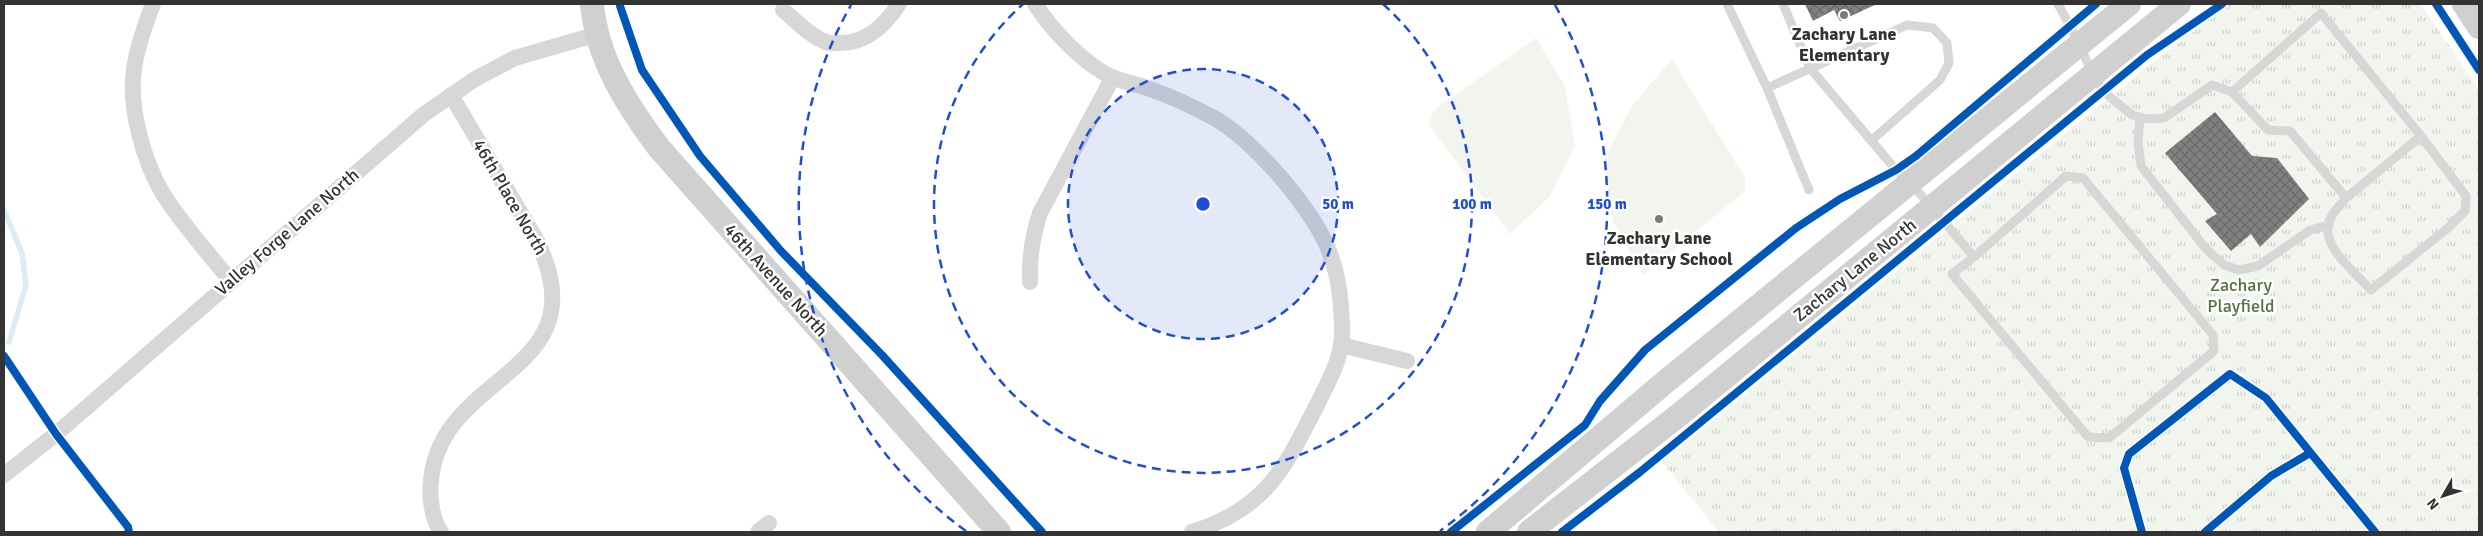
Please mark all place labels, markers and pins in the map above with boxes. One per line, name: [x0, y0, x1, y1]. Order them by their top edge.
marker: Zachary Lane Elementary: [1838, 9, 1850, 21]
place label: Zachary Lane Elementary: [1791, 23, 1897, 66]
centre of rings: [1194, 195, 1212, 213]
marker: Zachary Lane Elementary School: [1653, 213, 1665, 225]
place label: Zachary Lane Elementary School: [1585, 227, 1733, 270]

